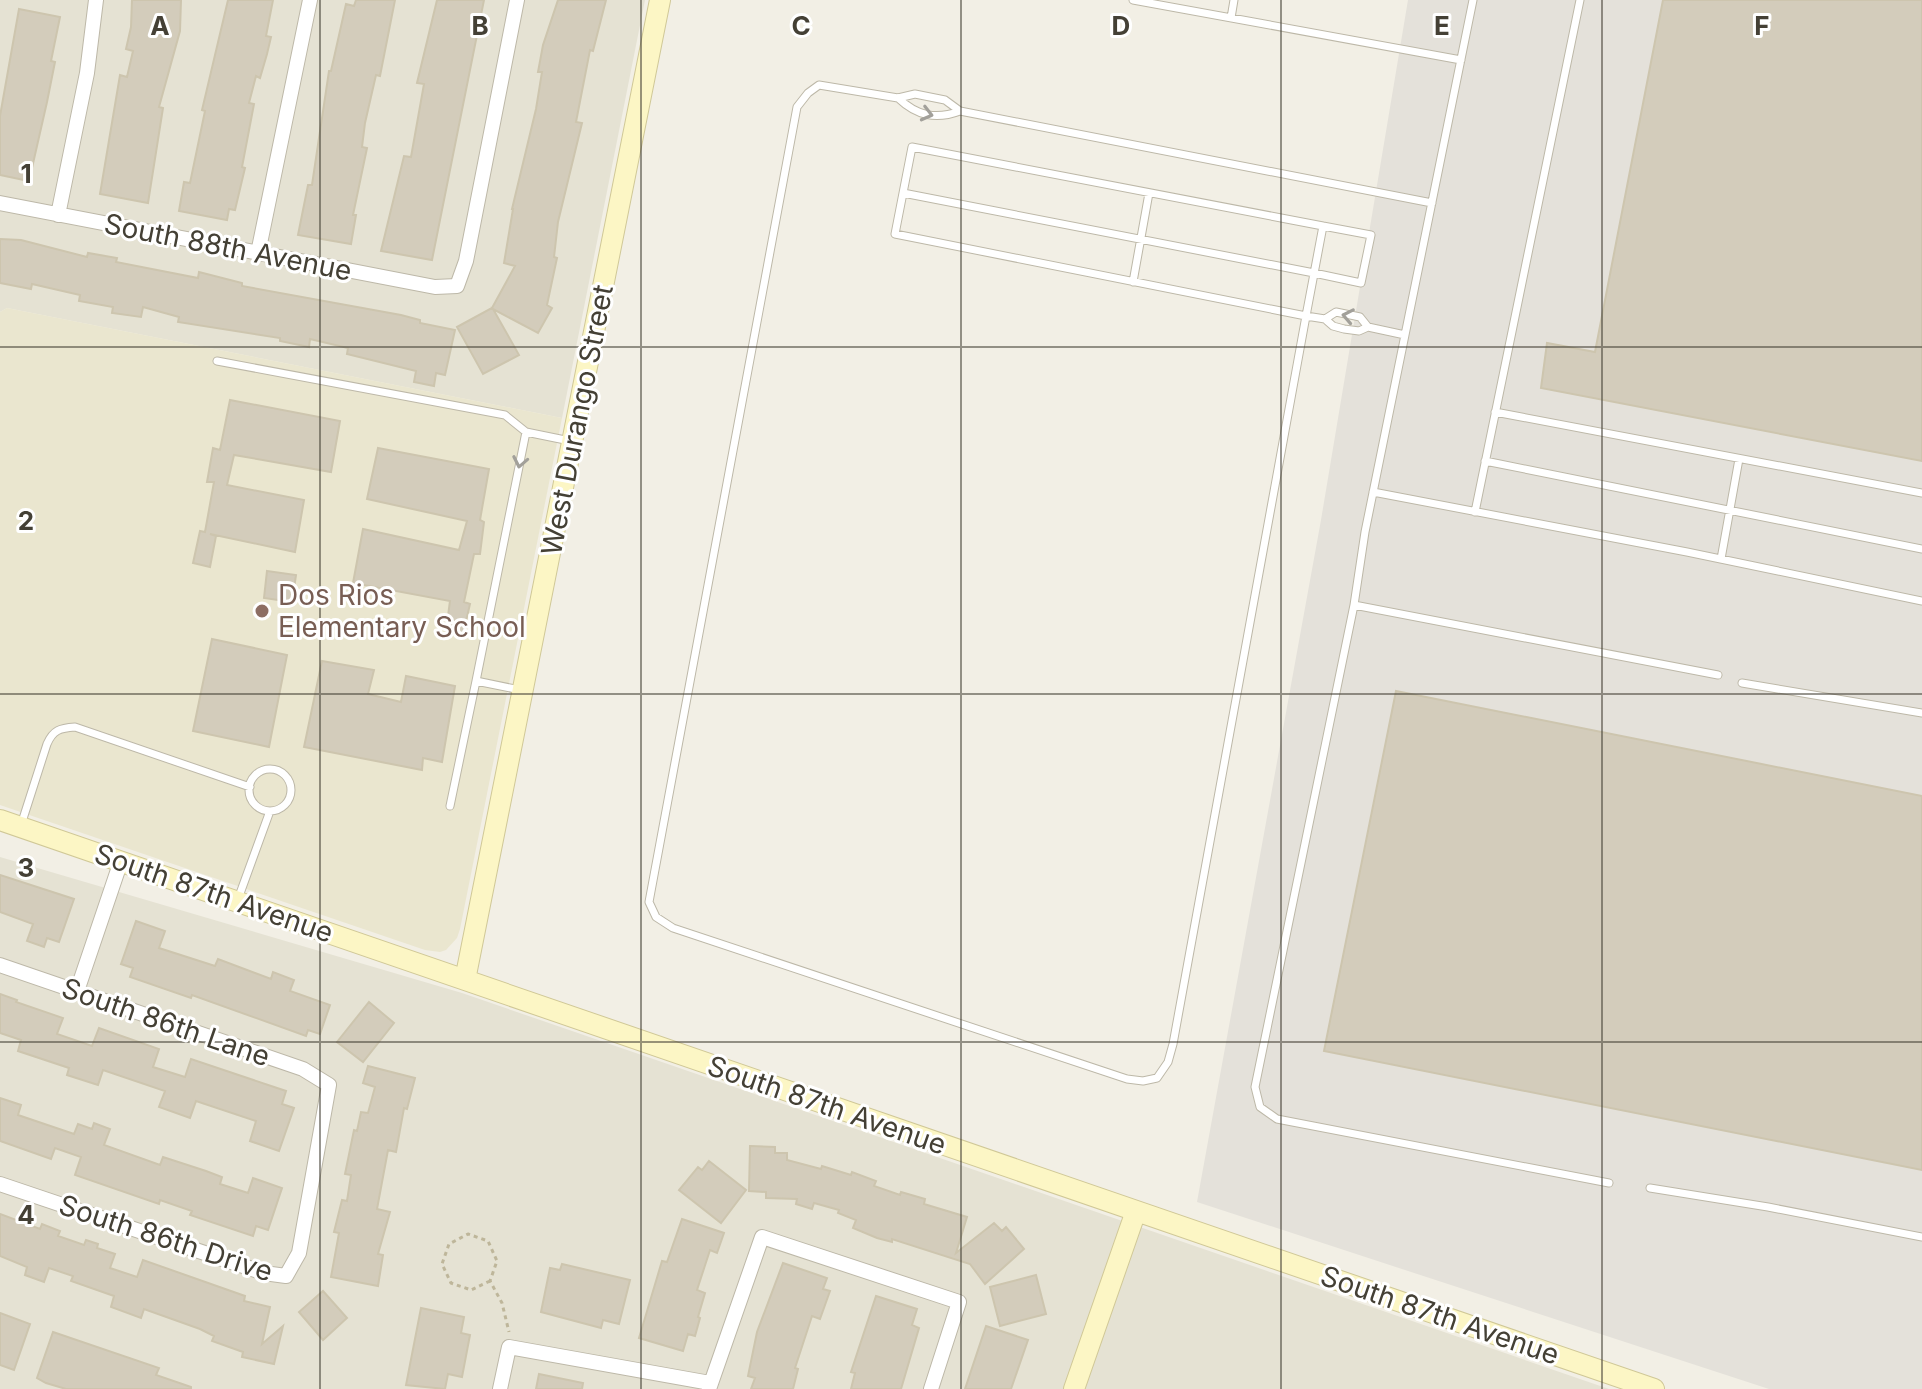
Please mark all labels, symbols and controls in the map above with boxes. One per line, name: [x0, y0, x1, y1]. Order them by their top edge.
text: A: [150, 10, 170, 41]
text: B: [471, 10, 489, 41]
text: C: [791, 10, 811, 41]
text: D: [1112, 10, 1130, 41]
text: E: [1434, 10, 1450, 41]
text: F: [1754, 10, 1770, 41]
one-way arrow: [920, 104, 934, 121]
text: 1: [20, 158, 32, 189]
street label: South 88th Avenue: [101, 206, 355, 288]
street label: West Durango Street: [534, 282, 620, 558]
one-way arrow: [1342, 308, 1355, 325]
one-way arrow: [512, 454, 529, 468]
text: 2: [18, 505, 34, 536]
place label: Dos Rios Elementary School: [278, 578, 526, 644]
marker: Dos Rios Elementary School: [253, 602, 271, 620]
street label: South 87th Avenue: [90, 836, 338, 950]
text: 3: [18, 852, 34, 883]
street label: South 86th Lane: [58, 971, 274, 1073]
street label: South 87th Avenue: [703, 1048, 951, 1162]
street label: South 86th Drive: [55, 1187, 277, 1289]
text: 4: [17, 1199, 35, 1230]
street label: South 87th Avenue: [1316, 1258, 1564, 1372]

